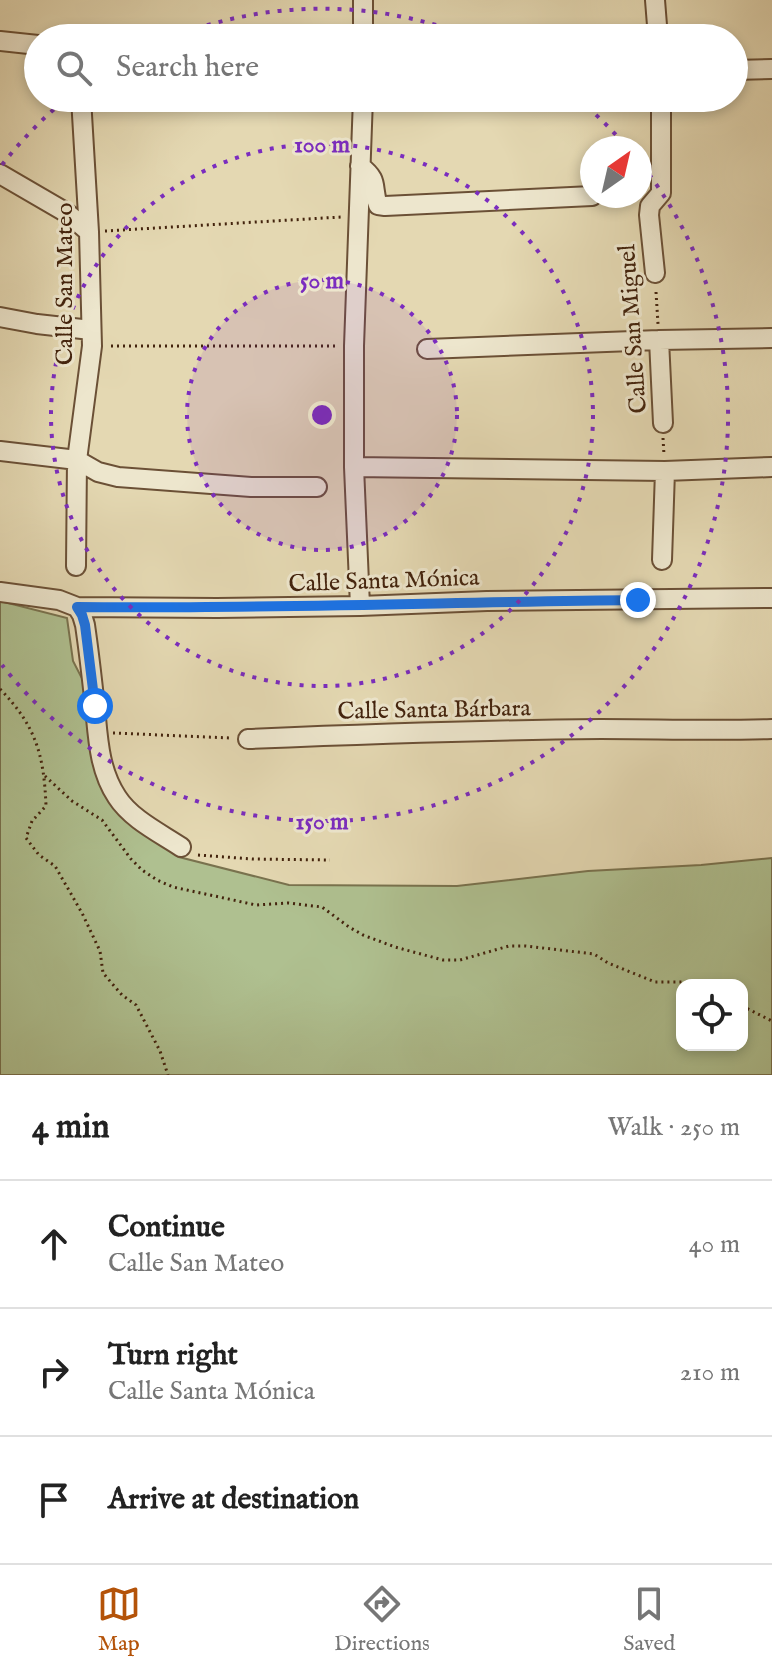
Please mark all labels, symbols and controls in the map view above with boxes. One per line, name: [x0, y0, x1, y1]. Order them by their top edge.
search box: [24, 24, 748, 112]
icon: search: [52, 46, 96, 90]
text: Search here: [116, 49, 259, 87]
text: 100 m: [294, 130, 351, 161]
north arrow: [580, 136, 652, 208]
street label: Calle San Mateo: [50, 203, 81, 365]
street label: Calle San Miguel: [612, 243, 655, 415]
text: 50 m: [300, 266, 345, 297]
centre of rings: [308, 401, 336, 429]
street label: Calle Santa Mónica: [288, 563, 481, 600]
route end: [620, 582, 656, 618]
route start: [77, 688, 113, 724]
street label: Calle Santa Bárbara: [337, 693, 532, 728]
text: 150 m: [295, 807, 349, 838]
map controls: [676, 979, 748, 1051]
button: locate: [676, 979, 748, 1051]
text: 4 min: [32, 1106, 110, 1149]
text: Walk · 250 m: [607, 1111, 740, 1144]
text: Continue: [108, 1209, 225, 1247]
icon: ahead: [32, 1222, 76, 1266]
text: 40 m: [689, 1228, 740, 1261]
text: Calle San Mateo: [108, 1247, 284, 1280]
text: Turn right: [108, 1337, 238, 1375]
icon: right: [32, 1350, 76, 1394]
text: 210 m: [680, 1356, 740, 1389]
text: Calle Santa Mónica: [108, 1375, 315, 1408]
icon: arrive: [32, 1478, 76, 1522]
text: Arrive at destination: [108, 1481, 359, 1519]
tab: Map: [97, 1582, 141, 1658]
tab: Directions: [334, 1582, 430, 1658]
tab: Saved: [623, 1582, 675, 1658]

